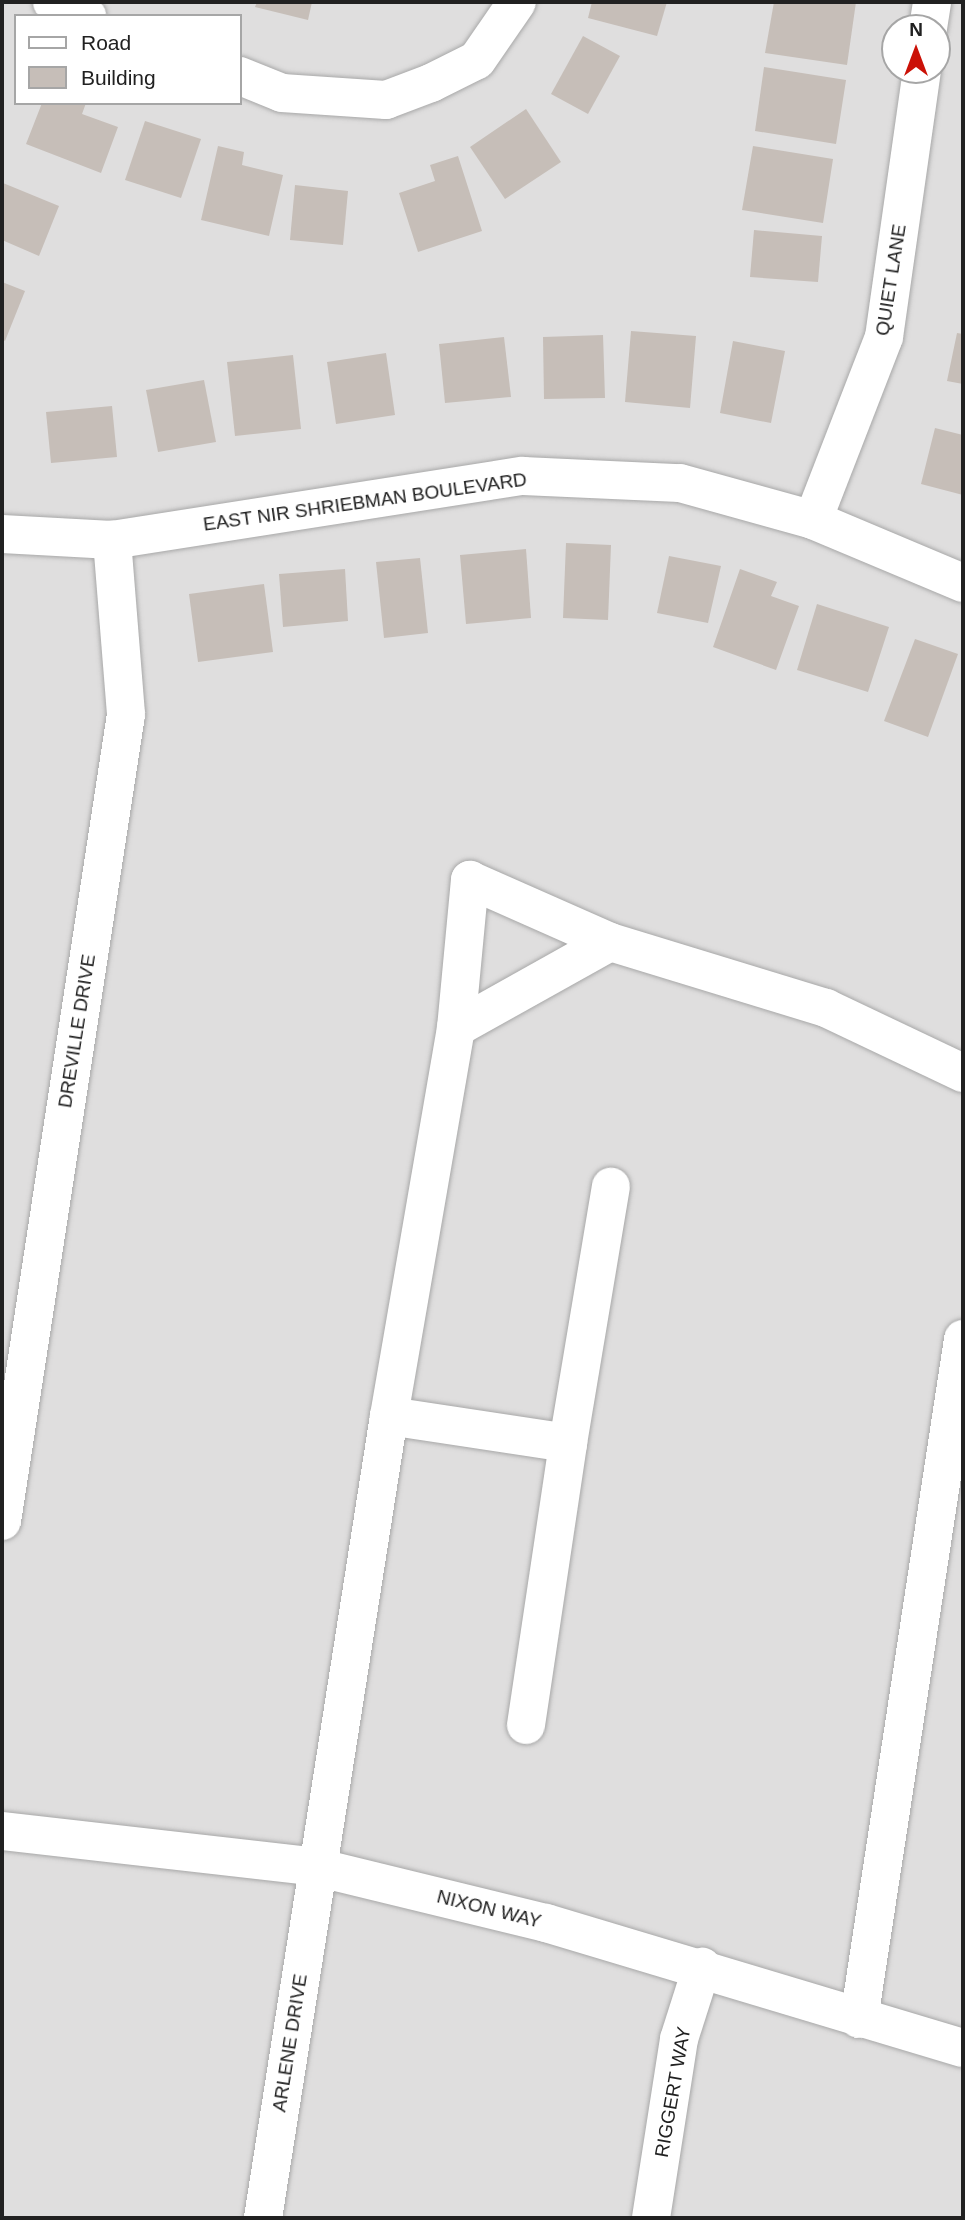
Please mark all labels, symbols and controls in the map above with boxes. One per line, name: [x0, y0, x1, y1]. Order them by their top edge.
legend: [14, 14, 242, 105]
north arrow: [881, 14, 951, 84]
text: N: [909, 19, 923, 40]
text: Road: [81, 31, 131, 54]
text: Building: [81, 66, 156, 89]
street label: QUIET LANE: [871, 222, 911, 338]
street label: EAST NIR SHRIEBMAN BOULEVARD: [202, 468, 528, 536]
street label: DREVILLE DRIVE: [54, 953, 100, 1109]
street label: NIXON WAY: [435, 1885, 543, 1933]
street label: ARLENE DRIVE: [268, 1972, 312, 2114]
street label: RIGGERT WAY: [650, 2025, 696, 2159]

